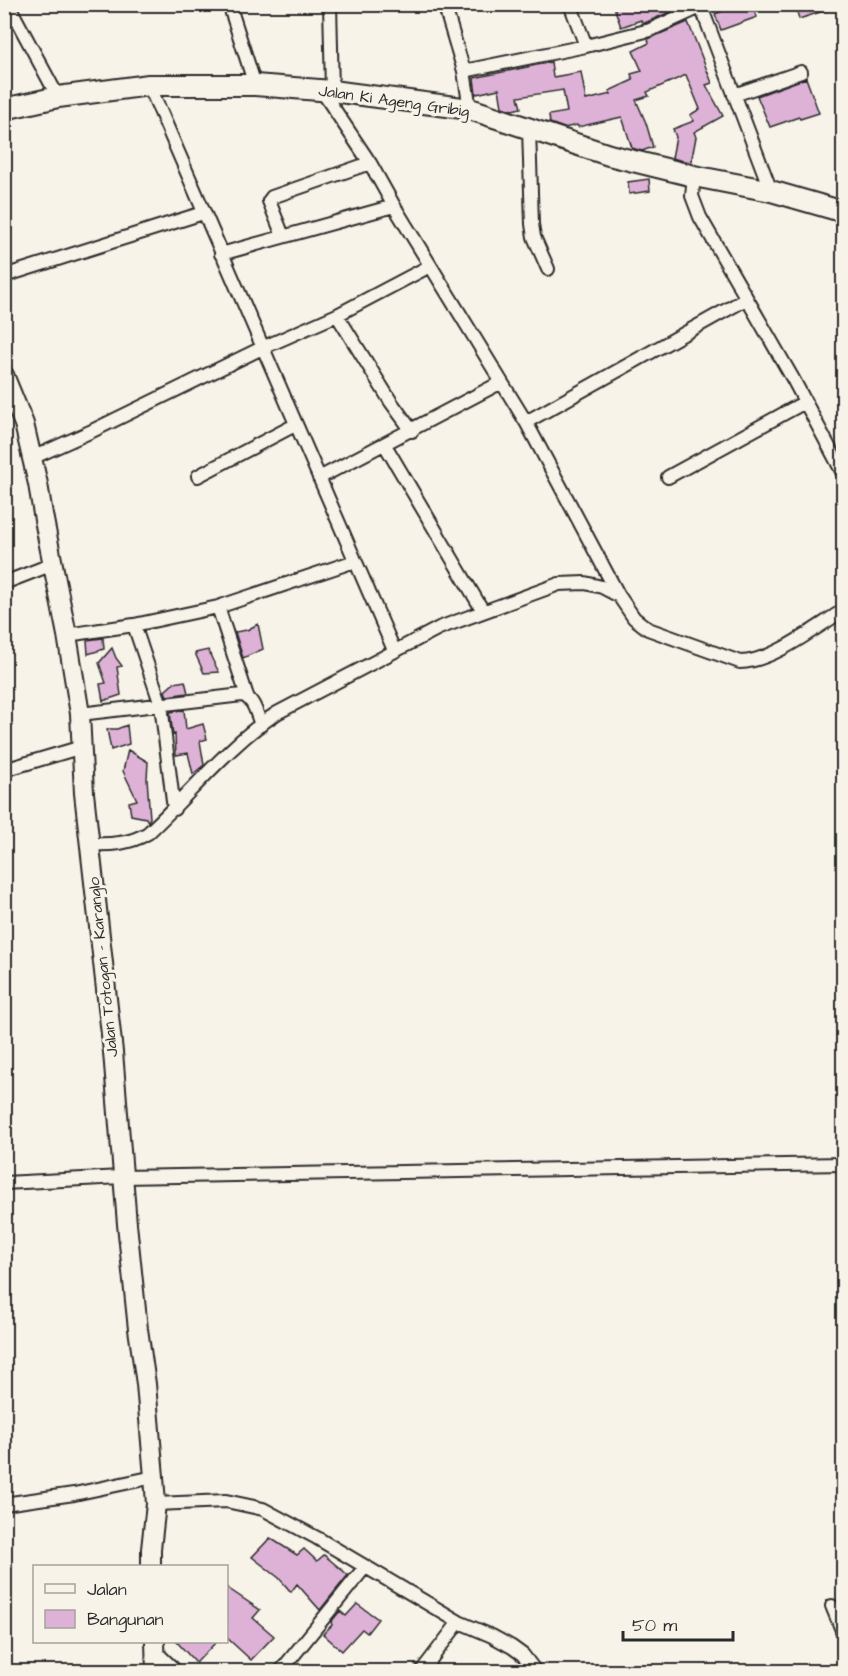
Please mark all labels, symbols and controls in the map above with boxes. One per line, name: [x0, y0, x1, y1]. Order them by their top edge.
street label: Jalan Ki Ageng Gribig: [317, 80, 471, 123]
street label: Jalan Totogan - Karanglo: [83, 876, 124, 1058]
legend: [33, 1565, 228, 1643]
text: Jalan: [87, 1577, 127, 1602]
scale bar: [623, 1604, 732, 1642]
text: Bangunan: [87, 1607, 164, 1633]
text: 50 m: [632, 1613, 677, 1638]

